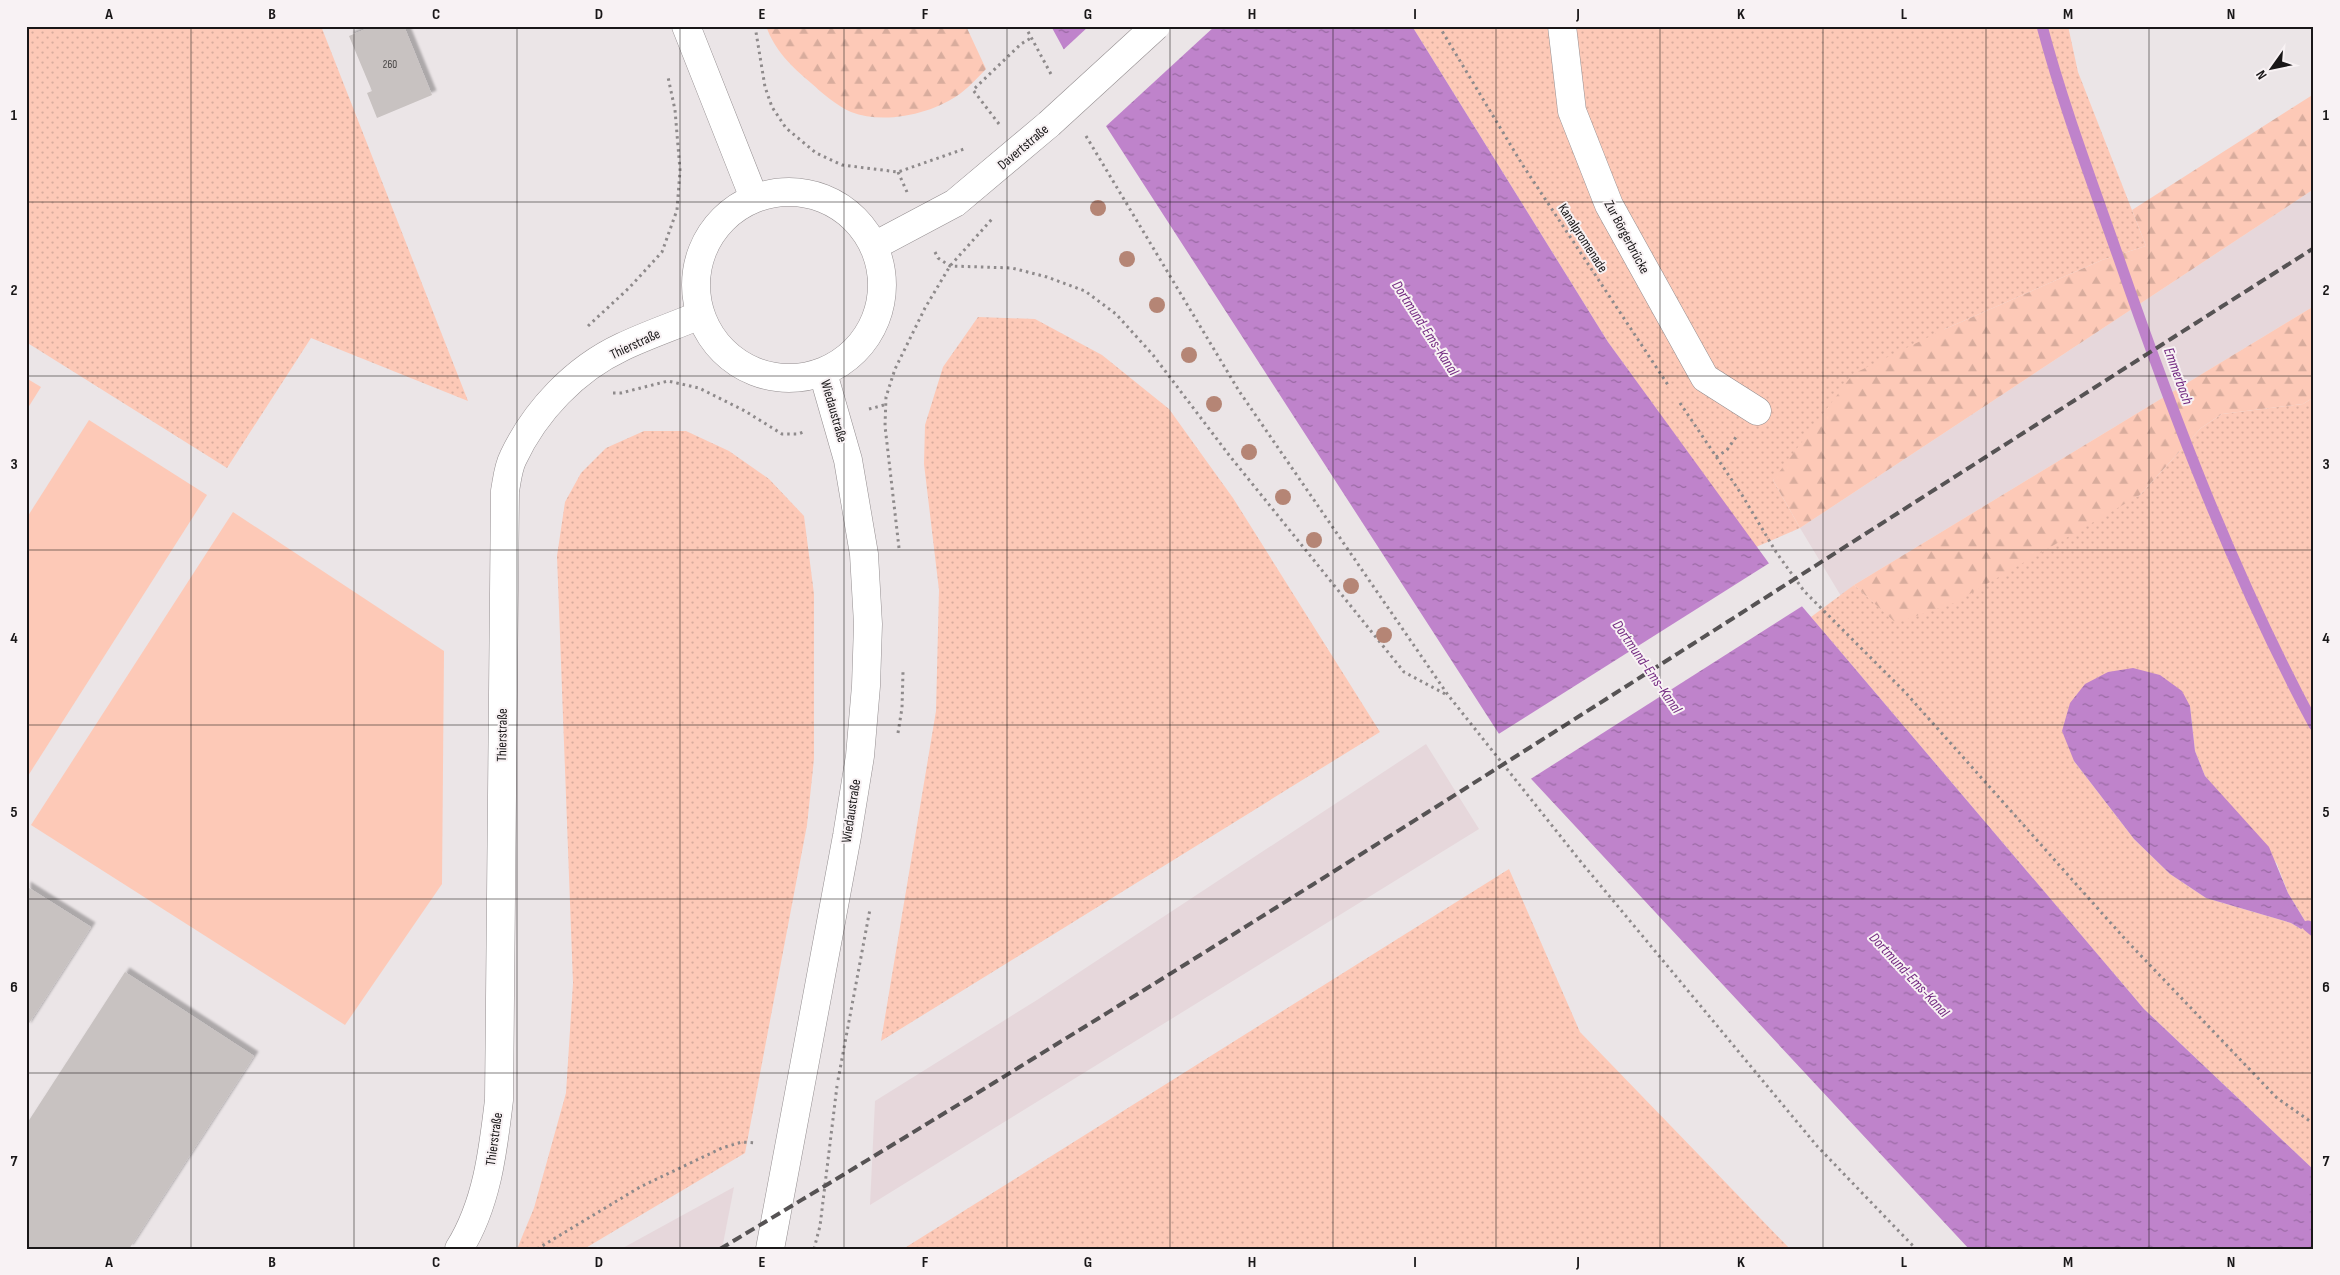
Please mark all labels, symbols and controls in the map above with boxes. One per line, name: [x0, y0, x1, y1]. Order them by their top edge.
text: A: [104, 5, 113, 24]
text: B: [268, 5, 276, 24]
text: C: [432, 5, 440, 24]
text: D: [595, 5, 603, 24]
text: E: [759, 5, 766, 24]
text: F: [922, 5, 929, 24]
text: G: [1084, 5, 1092, 24]
text: H: [1248, 5, 1256, 24]
text: I: [1413, 5, 1417, 24]
text: J: [1575, 5, 1580, 24]
text: K: [1737, 5, 1745, 24]
text: L: [1901, 5, 1908, 24]
text: M: [2063, 5, 2073, 24]
text: N: [2227, 5, 2235, 24]
north arrow: [2248, 42, 2298, 92]
house number: 260: [383, 58, 397, 71]
text: N: [2252, 67, 2271, 83]
text: 1: [11, 106, 18, 125]
text: 1: [2323, 106, 2330, 125]
street label: Davertstraße: [994, 121, 1052, 173]
street label: Zur Börgerbrücke: [1601, 197, 1653, 277]
street label: Kanalpromenade: [1554, 200, 1612, 276]
water label: Dortmund-Ems-Kanal: [1387, 277, 1463, 380]
text: 2: [10, 281, 18, 300]
text: 2: [2322, 281, 2330, 300]
street label: Thierstraße: [607, 325, 663, 363]
water label: Emmerbach: [2159, 345, 2197, 407]
street label: Wiedaustraße: [817, 378, 851, 444]
text: 3: [10, 455, 18, 474]
text: 3: [2322, 455, 2330, 474]
water label: Dortmund-Ems-Kanal: [1608, 617, 1687, 718]
text: 4: [10, 629, 18, 648]
text: 4: [2322, 629, 2330, 648]
street label: Thierstraße: [493, 708, 511, 762]
street label: Wiedaustraße: [838, 778, 864, 844]
text: 5: [10, 803, 18, 822]
text: 5: [2322, 803, 2330, 822]
water label: Dortmund-Ems-Kanal: [1865, 929, 1954, 1022]
text: 6: [10, 978, 18, 997]
text: 6: [2322, 978, 2330, 997]
street label: Thierstraße: [482, 1111, 506, 1167]
text: 7: [11, 1152, 18, 1171]
text: 7: [2323, 1152, 2330, 1171]
text: A: [104, 1253, 113, 1272]
text: B: [268, 1253, 276, 1272]
text: C: [432, 1253, 440, 1272]
text: D: [595, 1253, 603, 1272]
text: E: [759, 1253, 766, 1272]
text: F: [922, 1253, 929, 1272]
text: G: [1084, 1253, 1092, 1272]
text: H: [1248, 1253, 1256, 1272]
text: I: [1413, 1253, 1417, 1272]
text: J: [1575, 1253, 1580, 1272]
text: K: [1737, 1253, 1745, 1272]
text: L: [1901, 1253, 1908, 1272]
text: M: [2063, 1253, 2073, 1272]
text: N: [2227, 1253, 2235, 1272]

